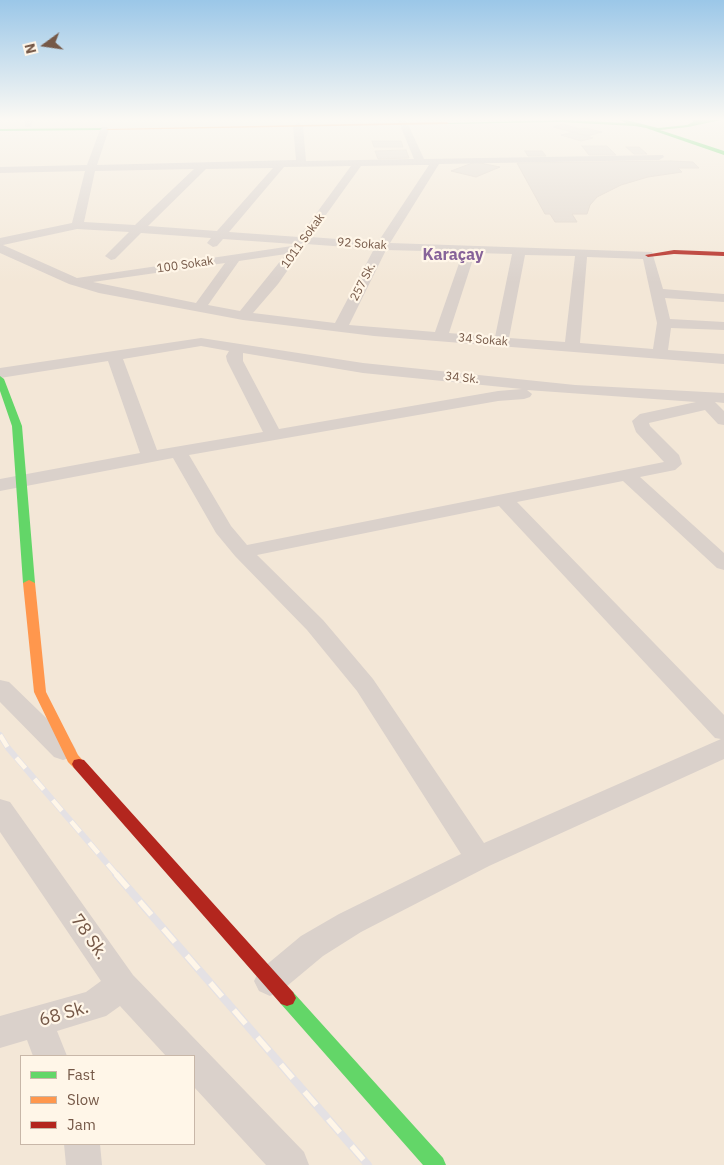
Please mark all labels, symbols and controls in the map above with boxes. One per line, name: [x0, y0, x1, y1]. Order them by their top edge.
north arrow: [20, 20, 70, 70]
text: N: [20, 42, 40, 56]
street label: 1011 Sokak: [278, 211, 328, 271]
street label: 92 Sokak: [337, 235, 387, 253]
district label: Karaçay: [422, 245, 484, 265]
street label: 100 Sokak: [156, 254, 214, 276]
street label: 257 Sk.: [347, 260, 379, 304]
street label: 34 Sokak: [458, 331, 508, 349]
street label: 34 Sk.: [444, 369, 480, 387]
street label: 78 Sk.: [66, 910, 112, 964]
street label: 68 Sk.: [37, 997, 91, 1031]
legend: [20, 1055, 195, 1145]
text: Fast: [67, 1065, 95, 1084]
text: Slow: [67, 1090, 100, 1109]
text: Jam: [67, 1115, 96, 1134]

